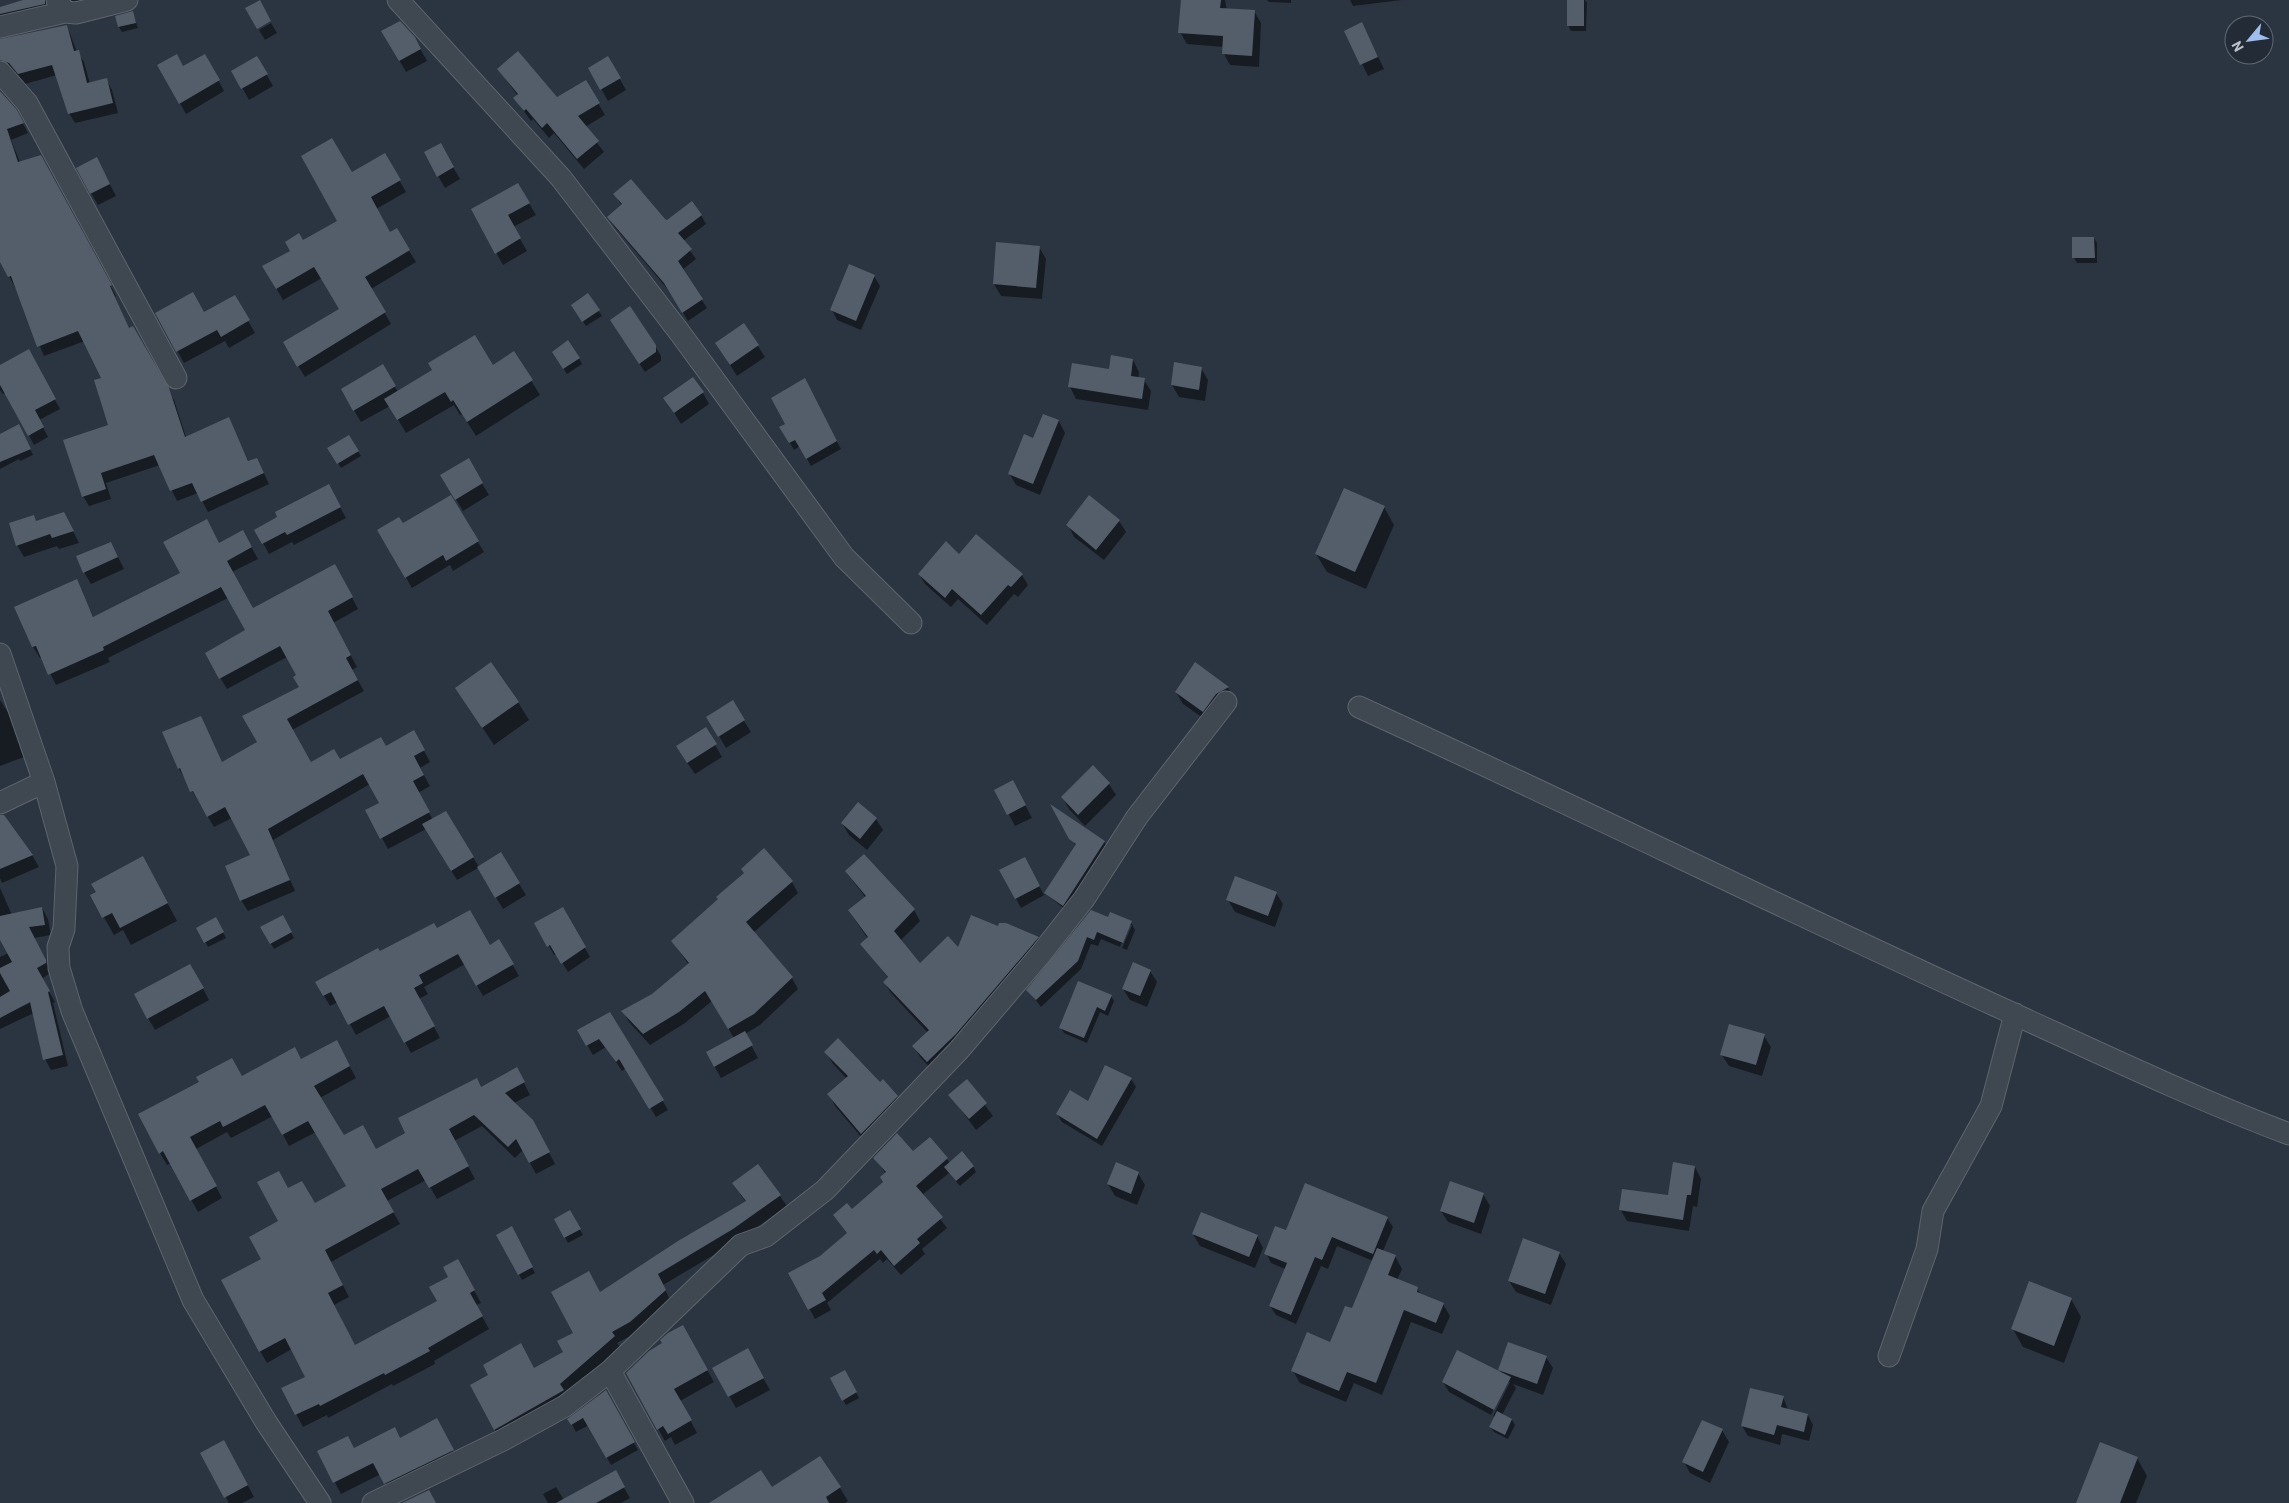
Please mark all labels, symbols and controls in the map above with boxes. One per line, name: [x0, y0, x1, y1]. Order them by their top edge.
north arrow: [2224, 15, 2274, 65]
text: N: [2228, 38, 2247, 55]

